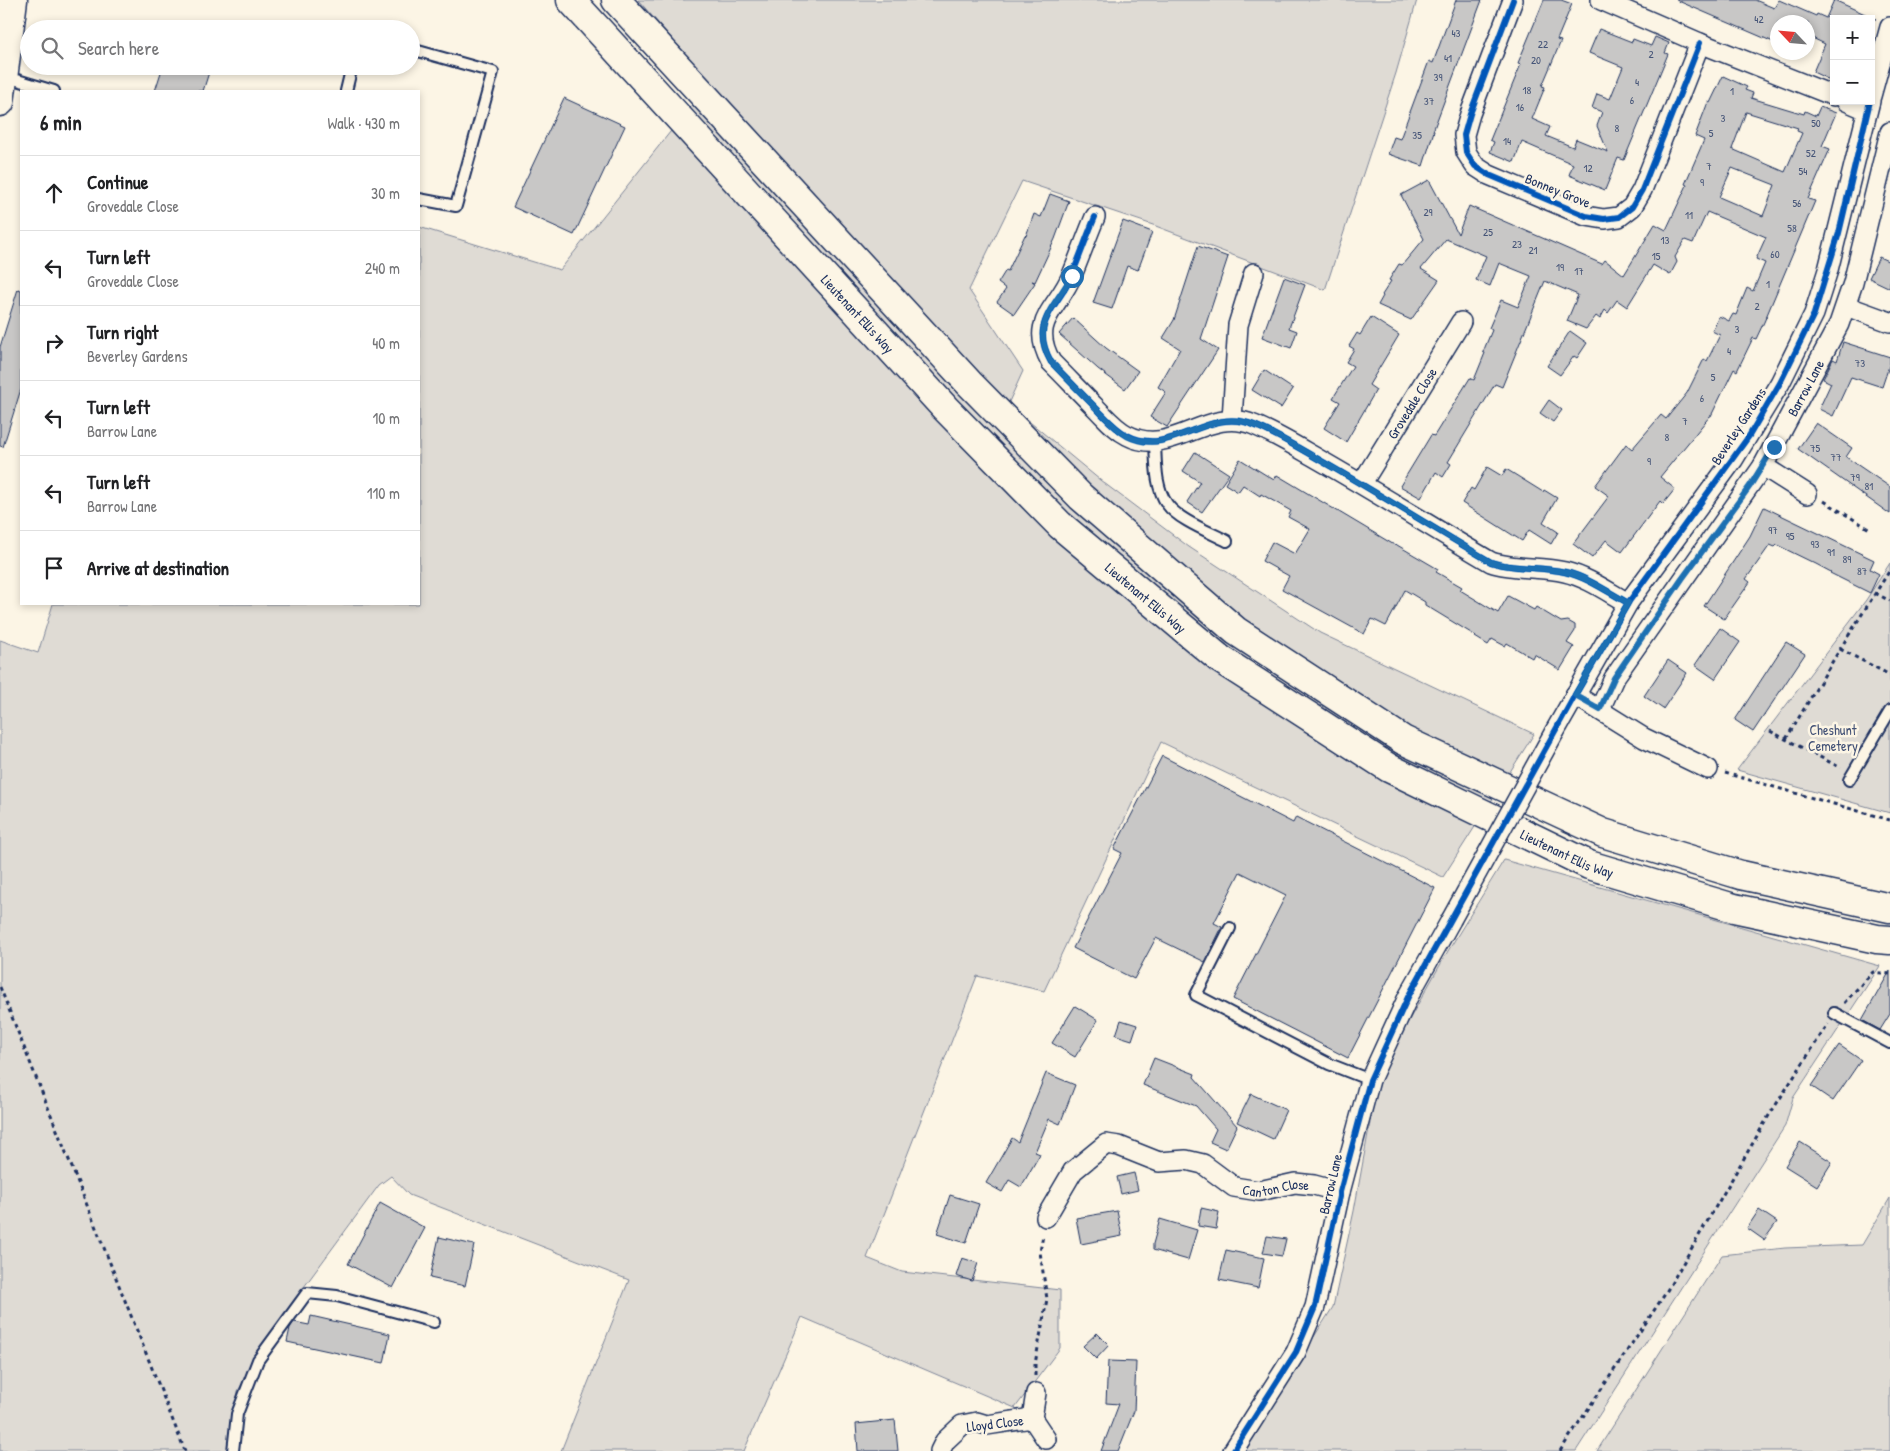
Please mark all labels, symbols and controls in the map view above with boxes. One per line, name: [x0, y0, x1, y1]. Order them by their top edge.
house number: 42: [1754, 12, 1764, 26]
north arrow: [1770, 15, 1815, 60]
map controls: [1830, 15, 1875, 105]
button: +: [1830, 15, 1875, 60]
search box: [20, 20, 420, 75]
house number: 43: [1451, 26, 1461, 40]
icon: search: [38, 34, 66, 62]
text: Search here: [78, 35, 159, 61]
house number: 22: [1538, 37, 1548, 51]
house number: 2: [1648, 47, 1654, 61]
house number: 41: [1444, 51, 1452, 65]
house number: 20: [1531, 53, 1541, 67]
button: −: [1830, 60, 1875, 105]
house number: 39: [1434, 70, 1442, 84]
house number: 4: [1635, 75, 1639, 89]
house number: 18: [1523, 83, 1532, 97]
house number: 1: [1730, 84, 1734, 98]
house number: 6: [1630, 93, 1635, 107]
house number: 37: [1424, 94, 1434, 108]
house number: 16: [1516, 100, 1525, 114]
text: 6 min: [40, 108, 82, 137]
house number: 3: [1721, 111, 1726, 125]
text: Walk · 430 m: [328, 112, 400, 134]
house number: 50: [1811, 116, 1821, 130]
house number: 8: [1615, 121, 1620, 135]
house number: 5: [1709, 126, 1714, 140]
house number: 35: [1412, 128, 1422, 142]
house number: 14: [1503, 134, 1511, 148]
house number: 52: [1806, 146, 1816, 160]
house number: 7: [1706, 159, 1712, 173]
house number: 12: [1583, 161, 1593, 175]
house number: 54: [1799, 164, 1807, 178]
street label: Bonney Grove: [1522, 168, 1594, 213]
text: Continue: [87, 169, 148, 195]
house number: 9: [1700, 175, 1704, 189]
icon: ahead: [40, 179, 68, 207]
text: 30 m: [371, 182, 400, 204]
text: Grovedale Close: [87, 195, 179, 217]
house number: 56: [1792, 196, 1802, 210]
house number: 29: [1423, 205, 1433, 219]
house number: 11: [1685, 208, 1693, 222]
house number: 58: [1787, 221, 1797, 235]
house number: 25: [1483, 225, 1493, 239]
house number: 13: [1661, 233, 1670, 247]
house number: 23: [1512, 237, 1522, 251]
house number: 21: [1528, 243, 1538, 257]
text: Turn left: [87, 244, 150, 270]
house number: 60: [1770, 247, 1780, 261]
house number: 15: [1652, 249, 1661, 263]
icon: left: [40, 254, 68, 282]
text: 240 m: [365, 257, 400, 279]
house number: 19: [1556, 260, 1564, 274]
house number: 17: [1574, 264, 1584, 278]
route start: [1061, 265, 1084, 288]
text: Grovedale Close: [87, 270, 179, 292]
street label: Lieutenant Ellis Way: [817, 270, 899, 357]
house number: 1: [1766, 277, 1770, 291]
house number: 2: [1754, 299, 1760, 313]
text: Turn right: [87, 319, 158, 345]
house number: 3: [1735, 322, 1740, 336]
icon: right: [40, 329, 68, 357]
text: 40 m: [372, 332, 400, 354]
house number: 4: [1727, 344, 1731, 358]
text: Beverley Gardens: [87, 345, 188, 367]
street label: Barrow Lane: [1782, 356, 1828, 419]
house number: 73: [1855, 356, 1865, 370]
street label: Grovedale Close: [1382, 363, 1441, 442]
house number: 5: [1711, 370, 1716, 384]
street label: Beverley Gardens: [1706, 384, 1771, 469]
house number: 6: [1700, 391, 1705, 405]
text: Turn left: [87, 394, 150, 420]
icon: left: [40, 404, 68, 432]
text: 10 m: [372, 407, 400, 429]
house number: 7: [1682, 414, 1688, 428]
text: Barrow Lane: [87, 420, 157, 442]
house number: 8: [1665, 430, 1670, 444]
route end: [1763, 436, 1786, 459]
house number: 75: [1810, 441, 1820, 455]
house number: 77: [1831, 450, 1841, 464]
house number: 9: [1647, 454, 1651, 468]
text: Turn left: [87, 469, 150, 495]
house number: 79: [1850, 470, 1860, 484]
icon: left: [40, 479, 68, 507]
house number: 81: [1865, 479, 1873, 493]
text: 110 m: [367, 482, 400, 504]
text: Barrow Lane: [87, 495, 157, 517]
house number: 97: [1768, 523, 1778, 537]
house number: 95: [1786, 529, 1795, 543]
house number: 93: [1811, 537, 1820, 551]
house number: 91: [1827, 545, 1835, 559]
house number: 89: [1843, 552, 1851, 566]
icon: arrive: [40, 554, 68, 582]
text: Arrive at destination: [87, 555, 229, 581]
street label: Lieutenant Ellis Way: [1102, 558, 1191, 637]
house number: 87: [1857, 564, 1867, 578]
park label: Cheshunt Cemetery: [1808, 720, 1858, 756]
street label: Lieutenant Ellis Way: [1518, 824, 1616, 882]
street label: Barrow Lane: [1314, 1152, 1346, 1216]
street label: Canton Close: [1241, 1173, 1311, 1201]
street label: Lloyd Close: [965, 1410, 1025, 1437]

